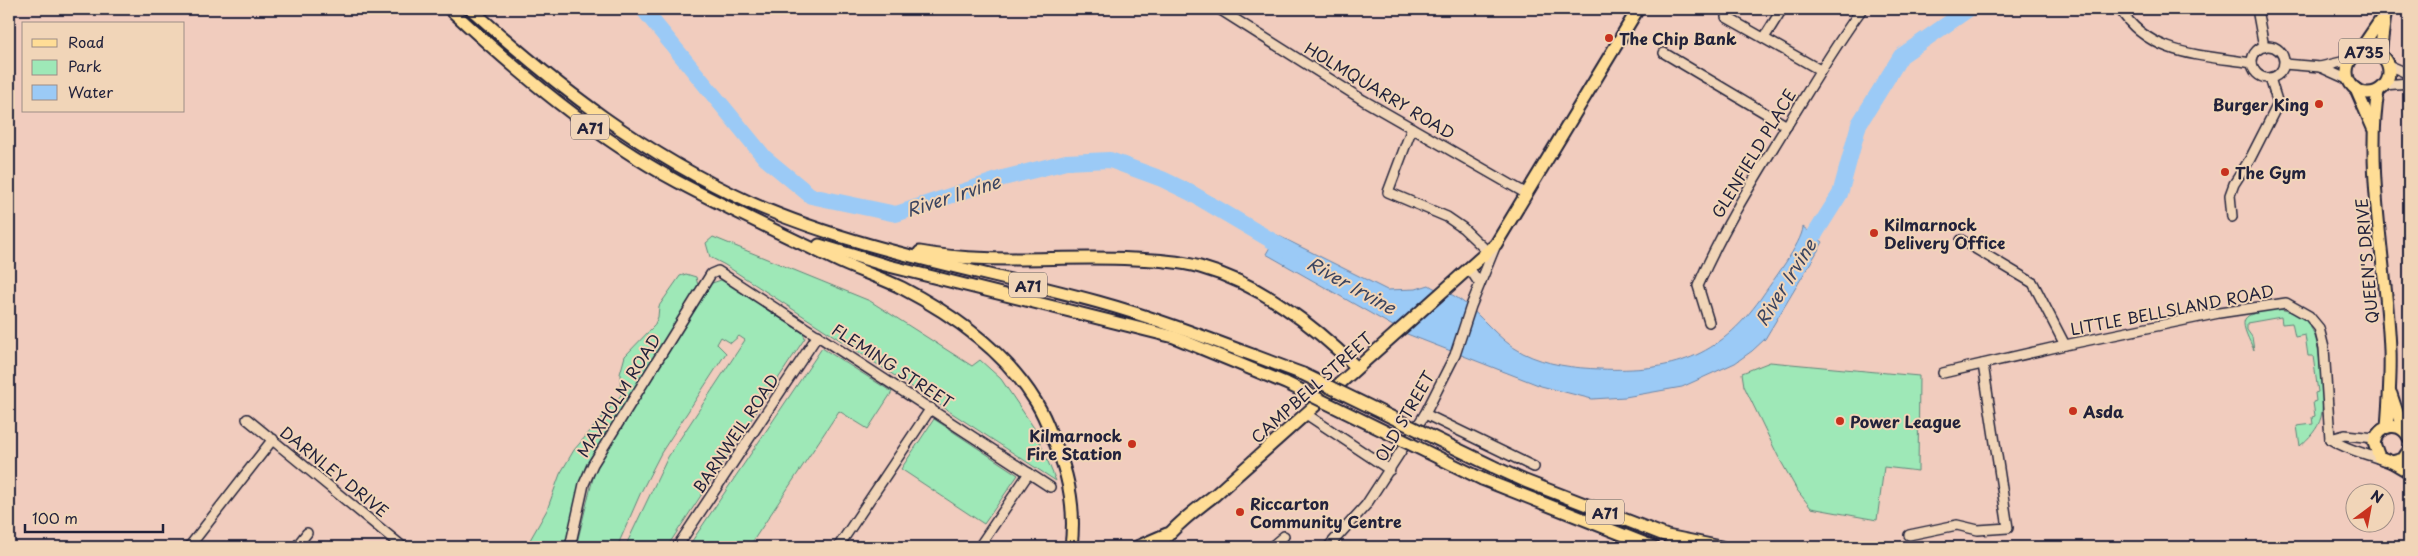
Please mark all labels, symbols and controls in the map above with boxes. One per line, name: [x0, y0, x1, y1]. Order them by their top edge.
legend: [22, 22, 185, 112]
place label: The Chip Bank: [1619, 26, 1737, 50]
text: Road: [68, 30, 104, 53]
marker: The Chip Bank: [1603, 32, 1615, 44]
street label: HOLMQUARRY ROAD: [1300, 36, 1460, 144]
road number: A735: [2339, 38, 2389, 64]
text: Park: [68, 54, 102, 77]
text: Water: [68, 80, 113, 103]
street label: GLENFIELD PLACE: [1705, 84, 1801, 222]
place label: Burger King: [2213, 92, 2309, 116]
marker: Burger King: [2313, 98, 2325, 110]
road number: A71: [571, 114, 609, 140]
place label: The Gym: [2235, 160, 2306, 184]
marker: The Gym: [2219, 166, 2231, 178]
water label: River Irvine: [902, 167, 1004, 223]
street label: QUEEN'S DRIVE: [2349, 197, 2383, 325]
place label: Kilmarnock Delivery Office: [1884, 212, 2005, 254]
marker: Kilmarnock Delivery Office: [1868, 227, 1880, 239]
water label: River Irvine: [1748, 233, 1823, 331]
water label: River Irvine: [1303, 249, 1402, 321]
road number: A71: [1009, 272, 1047, 298]
street label: LITTLE BELLSLAND ROAD: [2068, 277, 2276, 341]
street label: FLEMING STREET: [828, 317, 958, 413]
street label: CAMPBELL STREET: [1245, 326, 1377, 448]
street label: MAXHOLM ROAD: [570, 329, 666, 461]
street label: OLD STREET: [1368, 366, 1440, 466]
street label: BARNWEIL ROAD: [686, 368, 784, 498]
place label: Asda: [2082, 399, 2124, 423]
marker: Asda: [2067, 405, 2079, 417]
place label: Power League: [1850, 409, 1961, 433]
marker: Power League: [1834, 415, 1846, 427]
street label: DARNLEY DRIVE: [276, 420, 394, 522]
place label: Kilmarnock Fire Station: [1026, 423, 1122, 465]
marker: Kilmarnock Fire Station: [1126, 438, 1138, 450]
north arrow: [2346, 484, 2396, 534]
text: N: [2367, 485, 2387, 508]
place label: Riccarton Community Centre: [1250, 491, 1402, 533]
road number: A71: [1586, 500, 1624, 524]
scale bar: [25, 501, 162, 533]
text: 100 m: [32, 506, 78, 529]
marker: Riccarton Community Centre: [1234, 506, 1246, 518]

